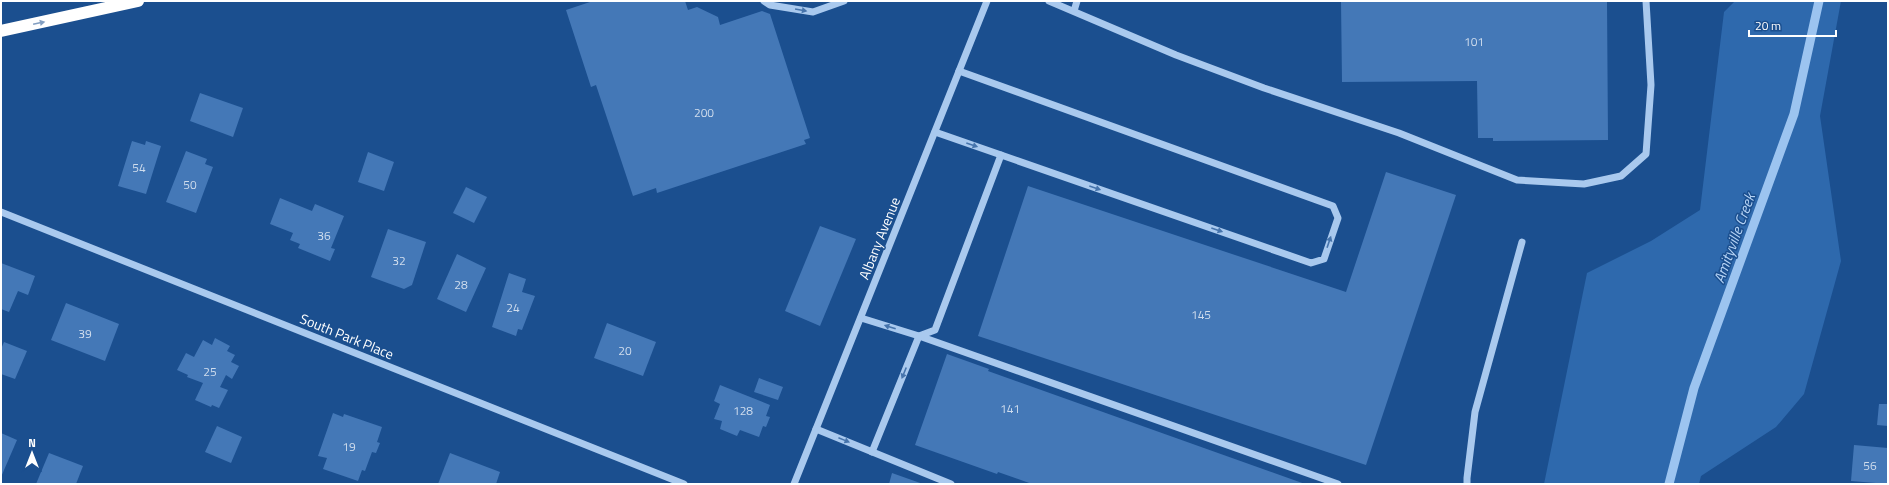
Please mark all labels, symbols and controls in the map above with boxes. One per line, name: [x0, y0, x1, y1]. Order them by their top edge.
one-way arrow: [795, 7, 807, 13]
scale bar: [1749, 12, 1836, 38]
text: 20 m: [1755, 16, 1781, 35]
one-way arrow: [33, 19, 45, 25]
house number: 101: [1464, 32, 1484, 51]
house number: 200: [694, 103, 714, 122]
one-way arrow: [966, 142, 978, 148]
house number: 54: [132, 158, 146, 177]
house number: 50: [183, 175, 197, 194]
one-way arrow: [1089, 185, 1101, 191]
water label: Amityville Creek: [1707, 188, 1762, 286]
street label: Albany Avenue: [853, 194, 905, 282]
house number: 36: [317, 226, 331, 245]
one-way arrow: [1212, 228, 1224, 234]
one-way arrow: [1327, 236, 1333, 248]
house number: 32: [392, 251, 406, 270]
house number: 28: [454, 275, 468, 294]
house number: 24: [506, 298, 520, 317]
house number: 145: [1191, 305, 1211, 324]
street label: South Park Place: [297, 308, 397, 364]
house number: 39: [78, 324, 92, 343]
one-way arrow: [884, 324, 896, 330]
house number: 20: [618, 341, 632, 360]
house number: 25: [203, 362, 217, 381]
one-way arrow: [901, 367, 907, 379]
house number: 141: [1000, 399, 1020, 418]
house number: 128: [733, 401, 753, 420]
north arrow: [12, 433, 52, 473]
text: N: [28, 435, 36, 451]
house number: 19: [342, 437, 356, 456]
one-way arrow: [839, 438, 851, 444]
house number: 56: [1863, 456, 1877, 475]

